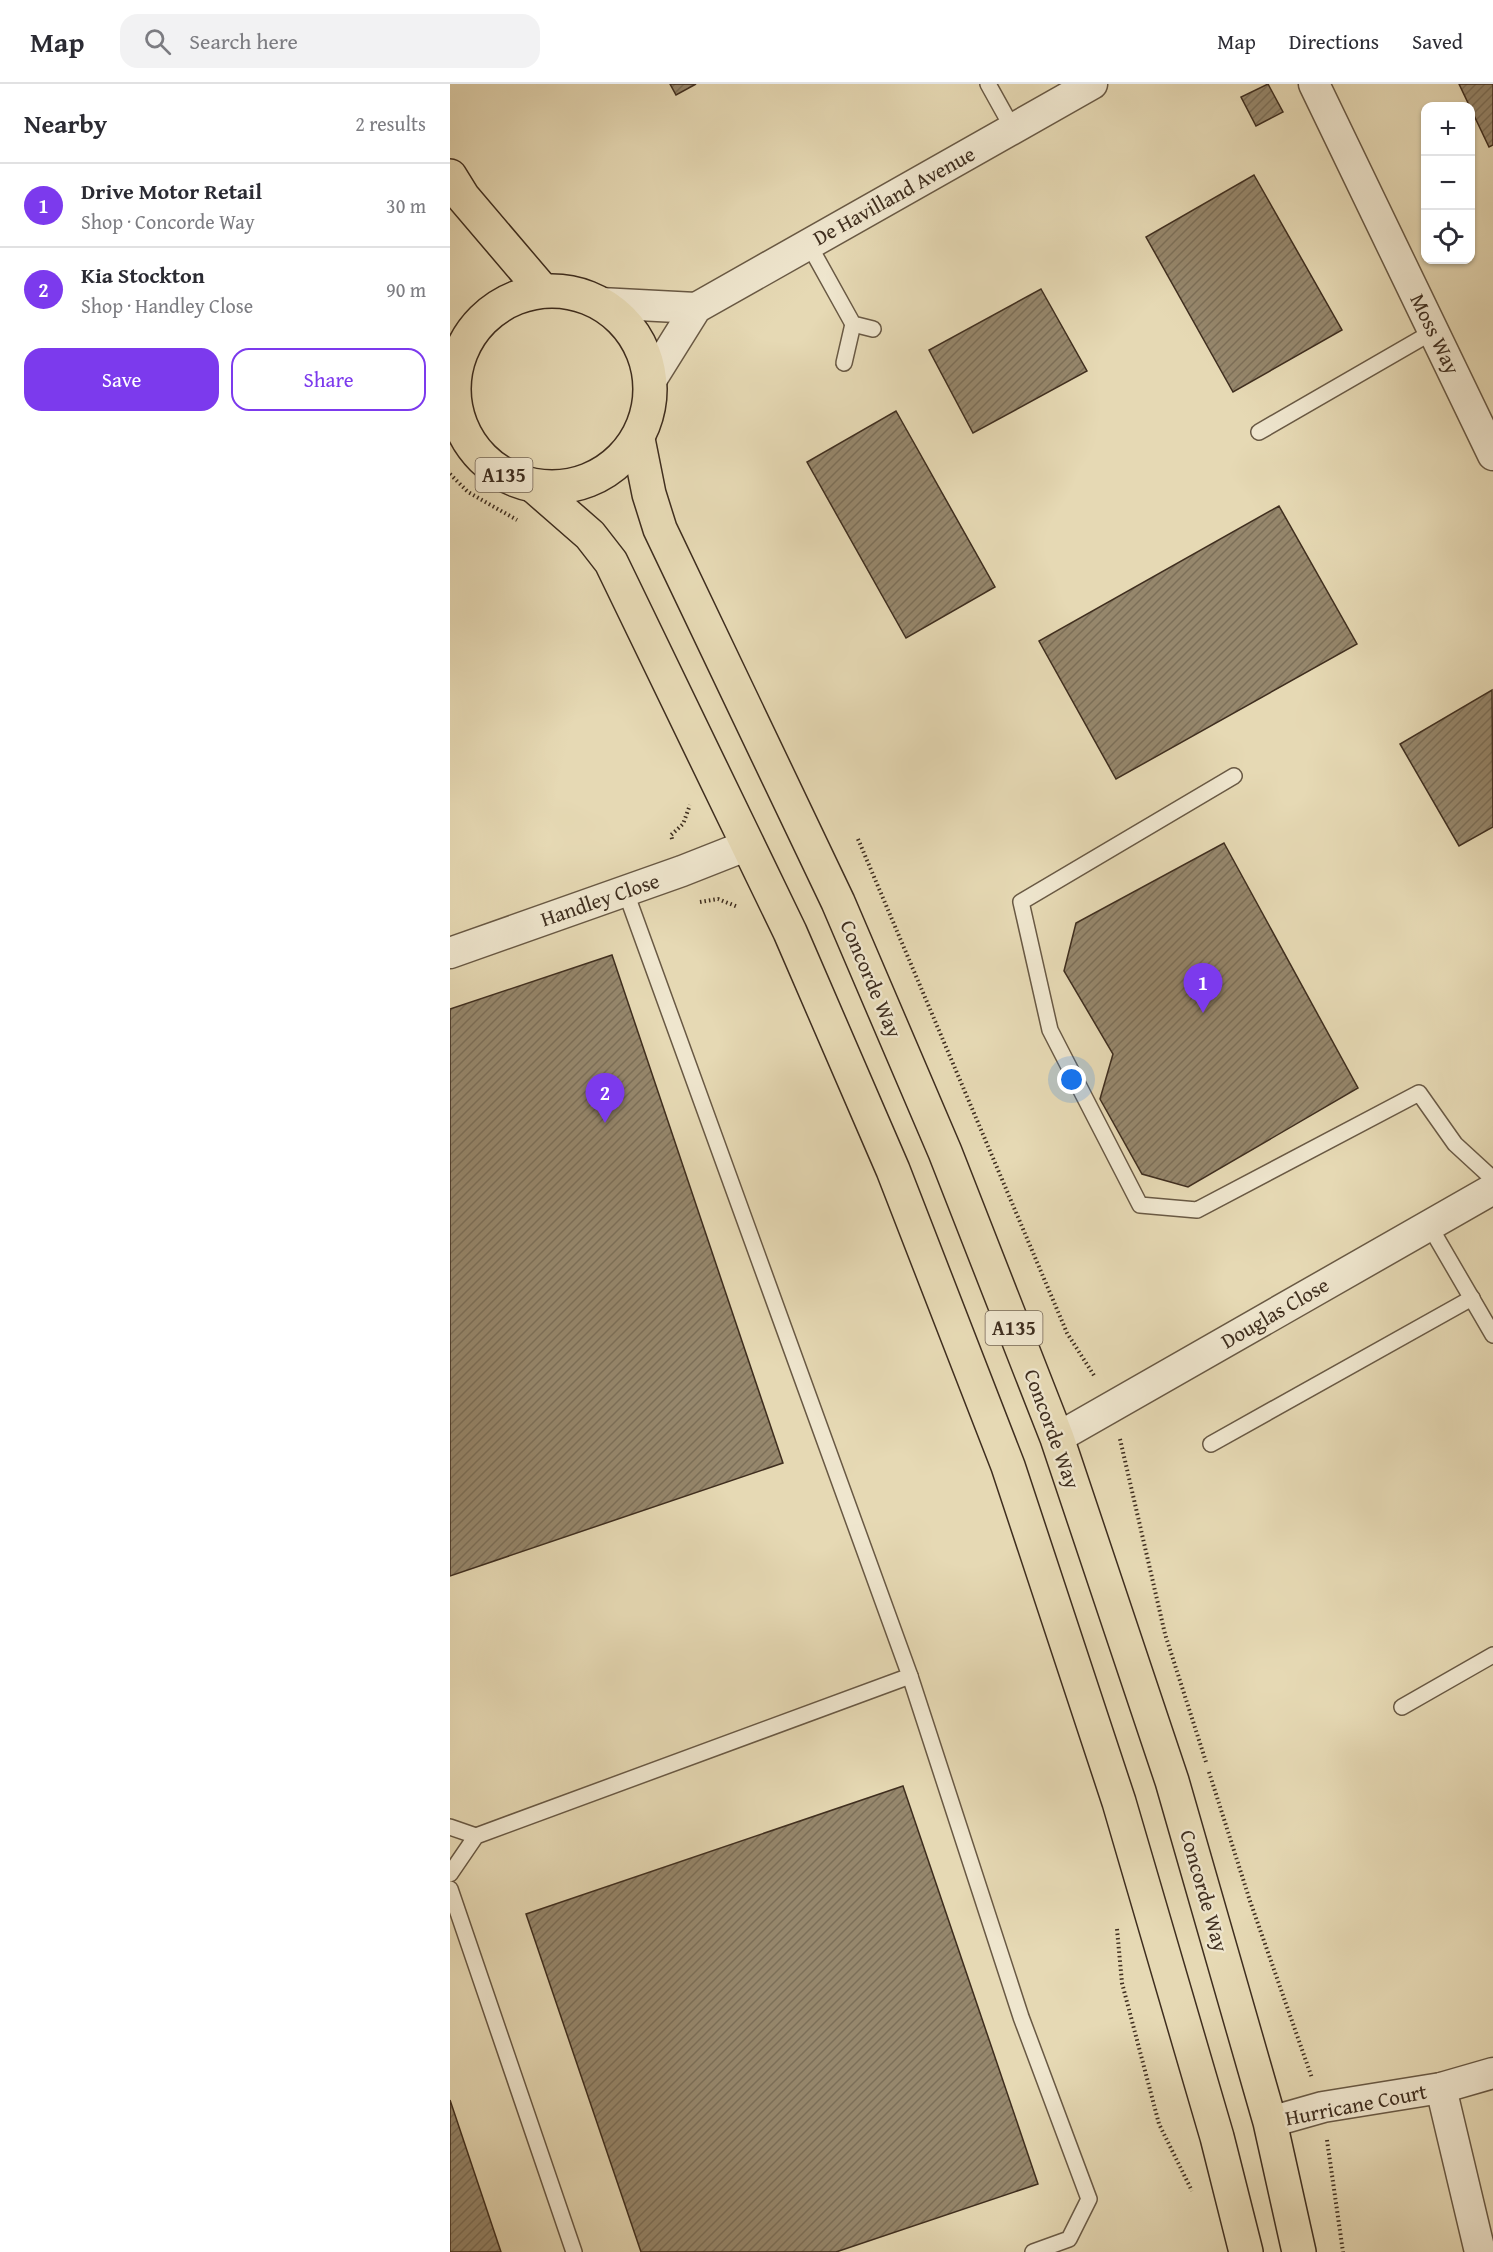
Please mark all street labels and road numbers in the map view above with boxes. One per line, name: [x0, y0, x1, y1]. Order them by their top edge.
street label: De Havilland Avenue: [807, 138, 981, 253]
street label: Moss Way: [1403, 288, 1469, 380]
road number: A135: [476, 458, 532, 492]
street label: Handley Close: [536, 865, 664, 934]
street label: Concorde Way: [833, 915, 910, 1043]
street label: Douglas Close: [1215, 1269, 1335, 1356]
road number: A135: [986, 1311, 1042, 1345]
street label: Concorde Way: [1016, 1365, 1089, 1494]
street label: Concorde Way: [1172, 1826, 1237, 1956]
street label: Hurricane Court: [1282, 2075, 1430, 2133]

